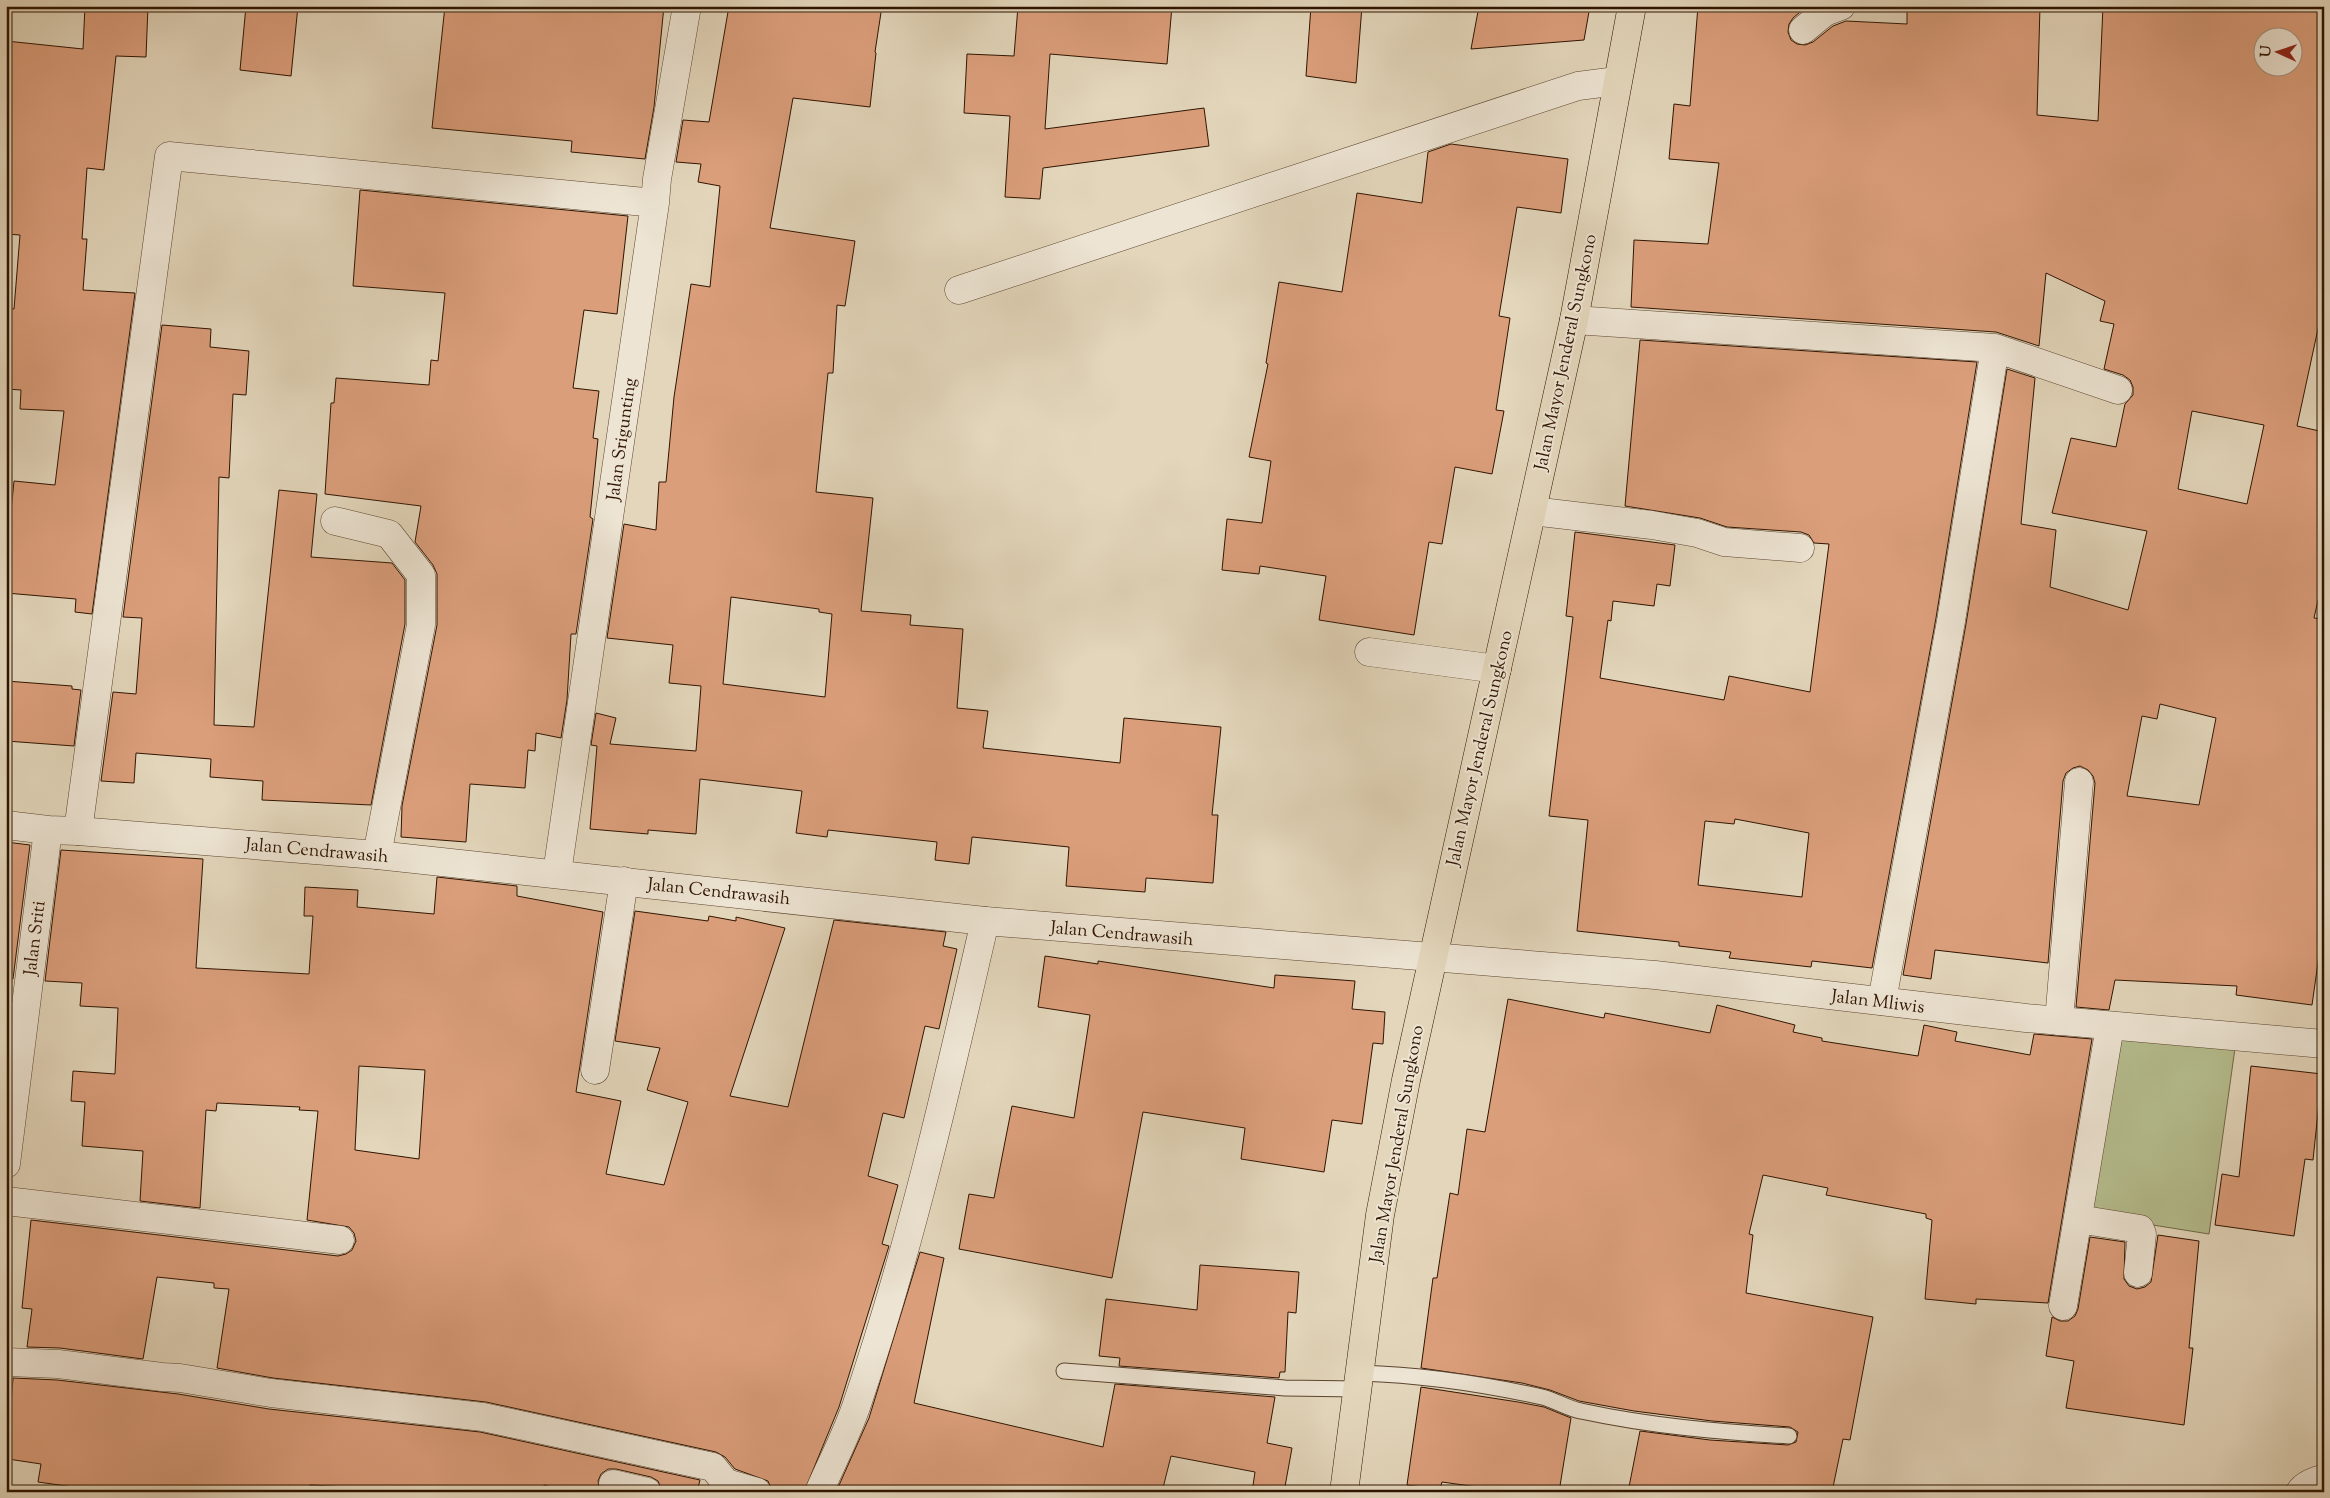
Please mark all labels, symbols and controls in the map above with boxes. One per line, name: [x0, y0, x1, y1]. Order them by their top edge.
north arrow: [2252, 28, 2302, 78]
text: U: [2257, 45, 2277, 58]
street label: Jalan Mayor Jenderal Sungkono: [1529, 232, 1605, 474]
street label: Jalan Srigunting: [601, 376, 645, 503]
street label: Jalan Mayor Jenderal Sungkono: [1441, 628, 1521, 870]
street label: Jalan Cendrawasih: [243, 833, 390, 871]
street label: Jalan Cendrawasih: [645, 872, 792, 913]
street label: Jalan Sriti: [18, 899, 53, 978]
street label: Jalan Cendrawasih: [1048, 916, 1195, 954]
street label: Jalan Mliwis: [1829, 984, 1926, 1022]
street label: Jalan Mayor Jenderal Sungkono: [1364, 1023, 1432, 1266]

